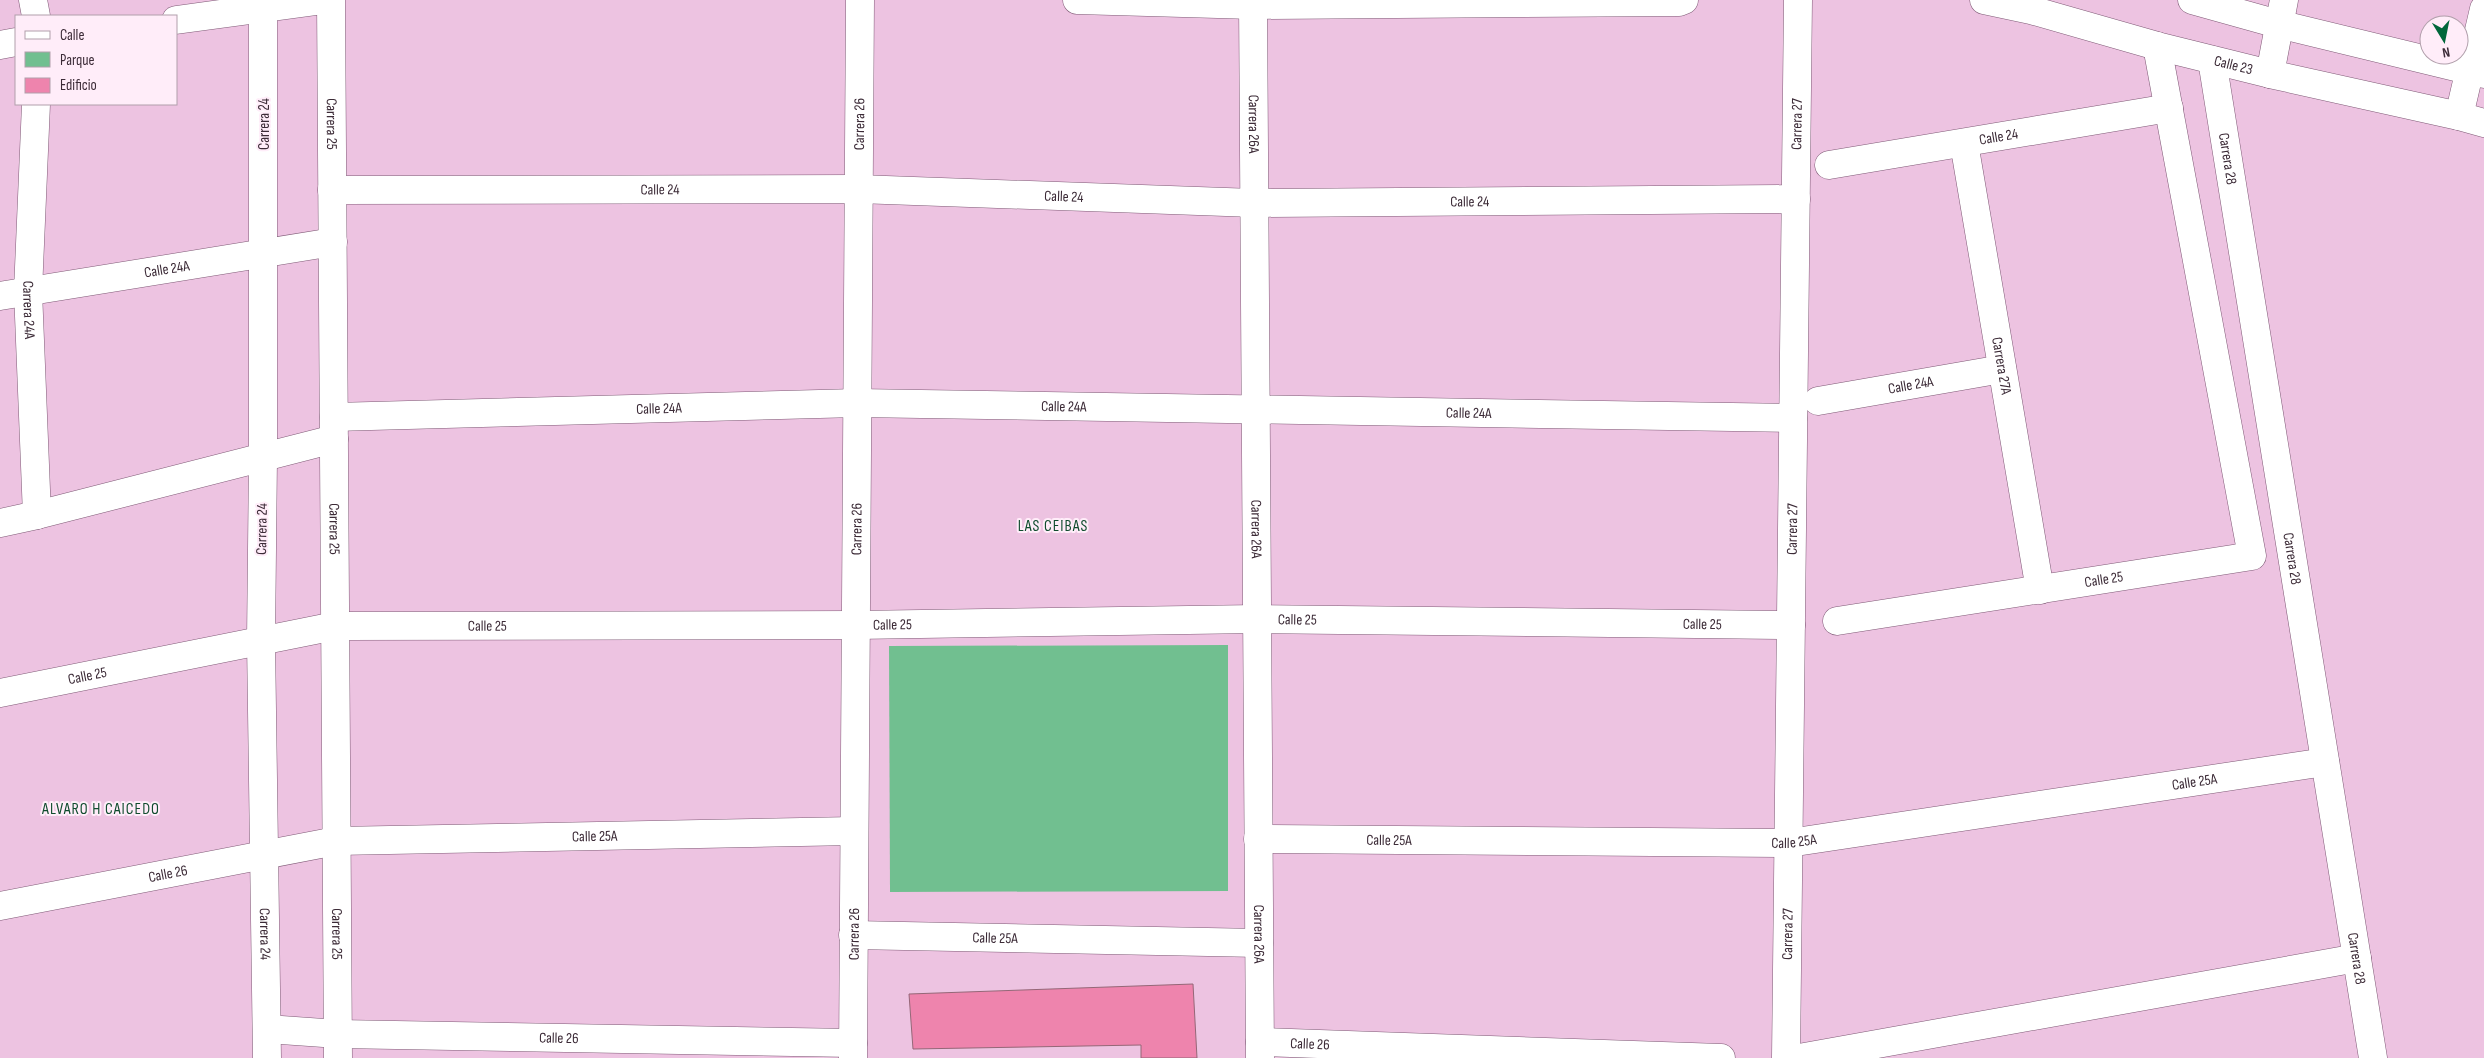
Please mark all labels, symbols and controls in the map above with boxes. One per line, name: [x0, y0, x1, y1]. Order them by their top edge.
legend: [15, 15, 178, 105]
north arrow: [2419, 15, 2469, 65]
text: Calle: [60, 26, 84, 45]
text: N: [2441, 43, 2451, 61]
text: Parque: [60, 51, 95, 70]
street label: Calle 23: [2212, 51, 2255, 79]
text: Edificio: [60, 76, 97, 95]
street label: Carrera 26A: [1244, 95, 1264, 154]
street label: Carrera 24: [255, 98, 274, 150]
street label: Carrera 25: [322, 98, 341, 150]
street label: Carrera 26: [850, 98, 869, 150]
street label: Carrera 27: [1787, 98, 1806, 150]
street label: Calle 24: [1978, 124, 2020, 149]
street label: Carrera 28: [2214, 131, 2241, 186]
street label: Calle 24: [640, 180, 680, 199]
street label: Calle 24: [1044, 186, 1084, 206]
street label: Calle 24: [1450, 192, 1489, 211]
street label: Calle 24A: [143, 256, 191, 282]
street label: Carrera 24A: [18, 280, 39, 340]
street label: Carrera 27A: [1988, 336, 2016, 396]
street label: Calle 24A: [1887, 372, 1935, 398]
street label: Calle 24A: [1041, 396, 1087, 416]
street label: Calle 24A: [636, 398, 683, 418]
street label: Calle 24A: [1446, 403, 1492, 423]
street label: Carrera 26A: [1247, 500, 1266, 559]
street label: Carrera 24: [252, 503, 272, 555]
street label: Carrera 25: [325, 503, 344, 555]
street label: Carrera 26: [847, 503, 866, 555]
street label: Carrera 27: [1782, 503, 1802, 555]
district label: LAS CEIBAS: [1018, 517, 1088, 536]
street label: Carrera 28: [2279, 531, 2306, 586]
street label: Calle 25: [2083, 567, 2124, 592]
street label: Calle 25: [1278, 610, 1317, 629]
street label: Calle 25: [1683, 614, 1722, 634]
street label: Calle 25: [873, 615, 912, 634]
street label: Calle 25: [468, 616, 507, 635]
street label: Calle 25: [66, 662, 108, 689]
street label: Calle 25A: [2170, 769, 2219, 795]
district label: ALVARO H CAICEDO: [41, 800, 160, 819]
street label: Calle 25A: [572, 826, 618, 846]
street label: Calle 25A: [1771, 829, 1818, 853]
street label: Calle 25A: [1366, 830, 1412, 850]
street label: Calle 26: [147, 860, 189, 887]
street label: Carrera 26A: [1249, 905, 1269, 964]
street label: Carrera 24: [255, 908, 275, 960]
street label: Carrera 25: [328, 908, 347, 960]
street label: Carrera 26: [844, 908, 863, 960]
street label: Carrera 27: [1778, 908, 1797, 960]
street label: Calle 25A: [972, 928, 1018, 948]
street label: Carrera 28: [2343, 931, 2370, 986]
street label: Calle 26: [539, 1028, 579, 1048]
street label: Calle 26: [1290, 1034, 1330, 1054]

